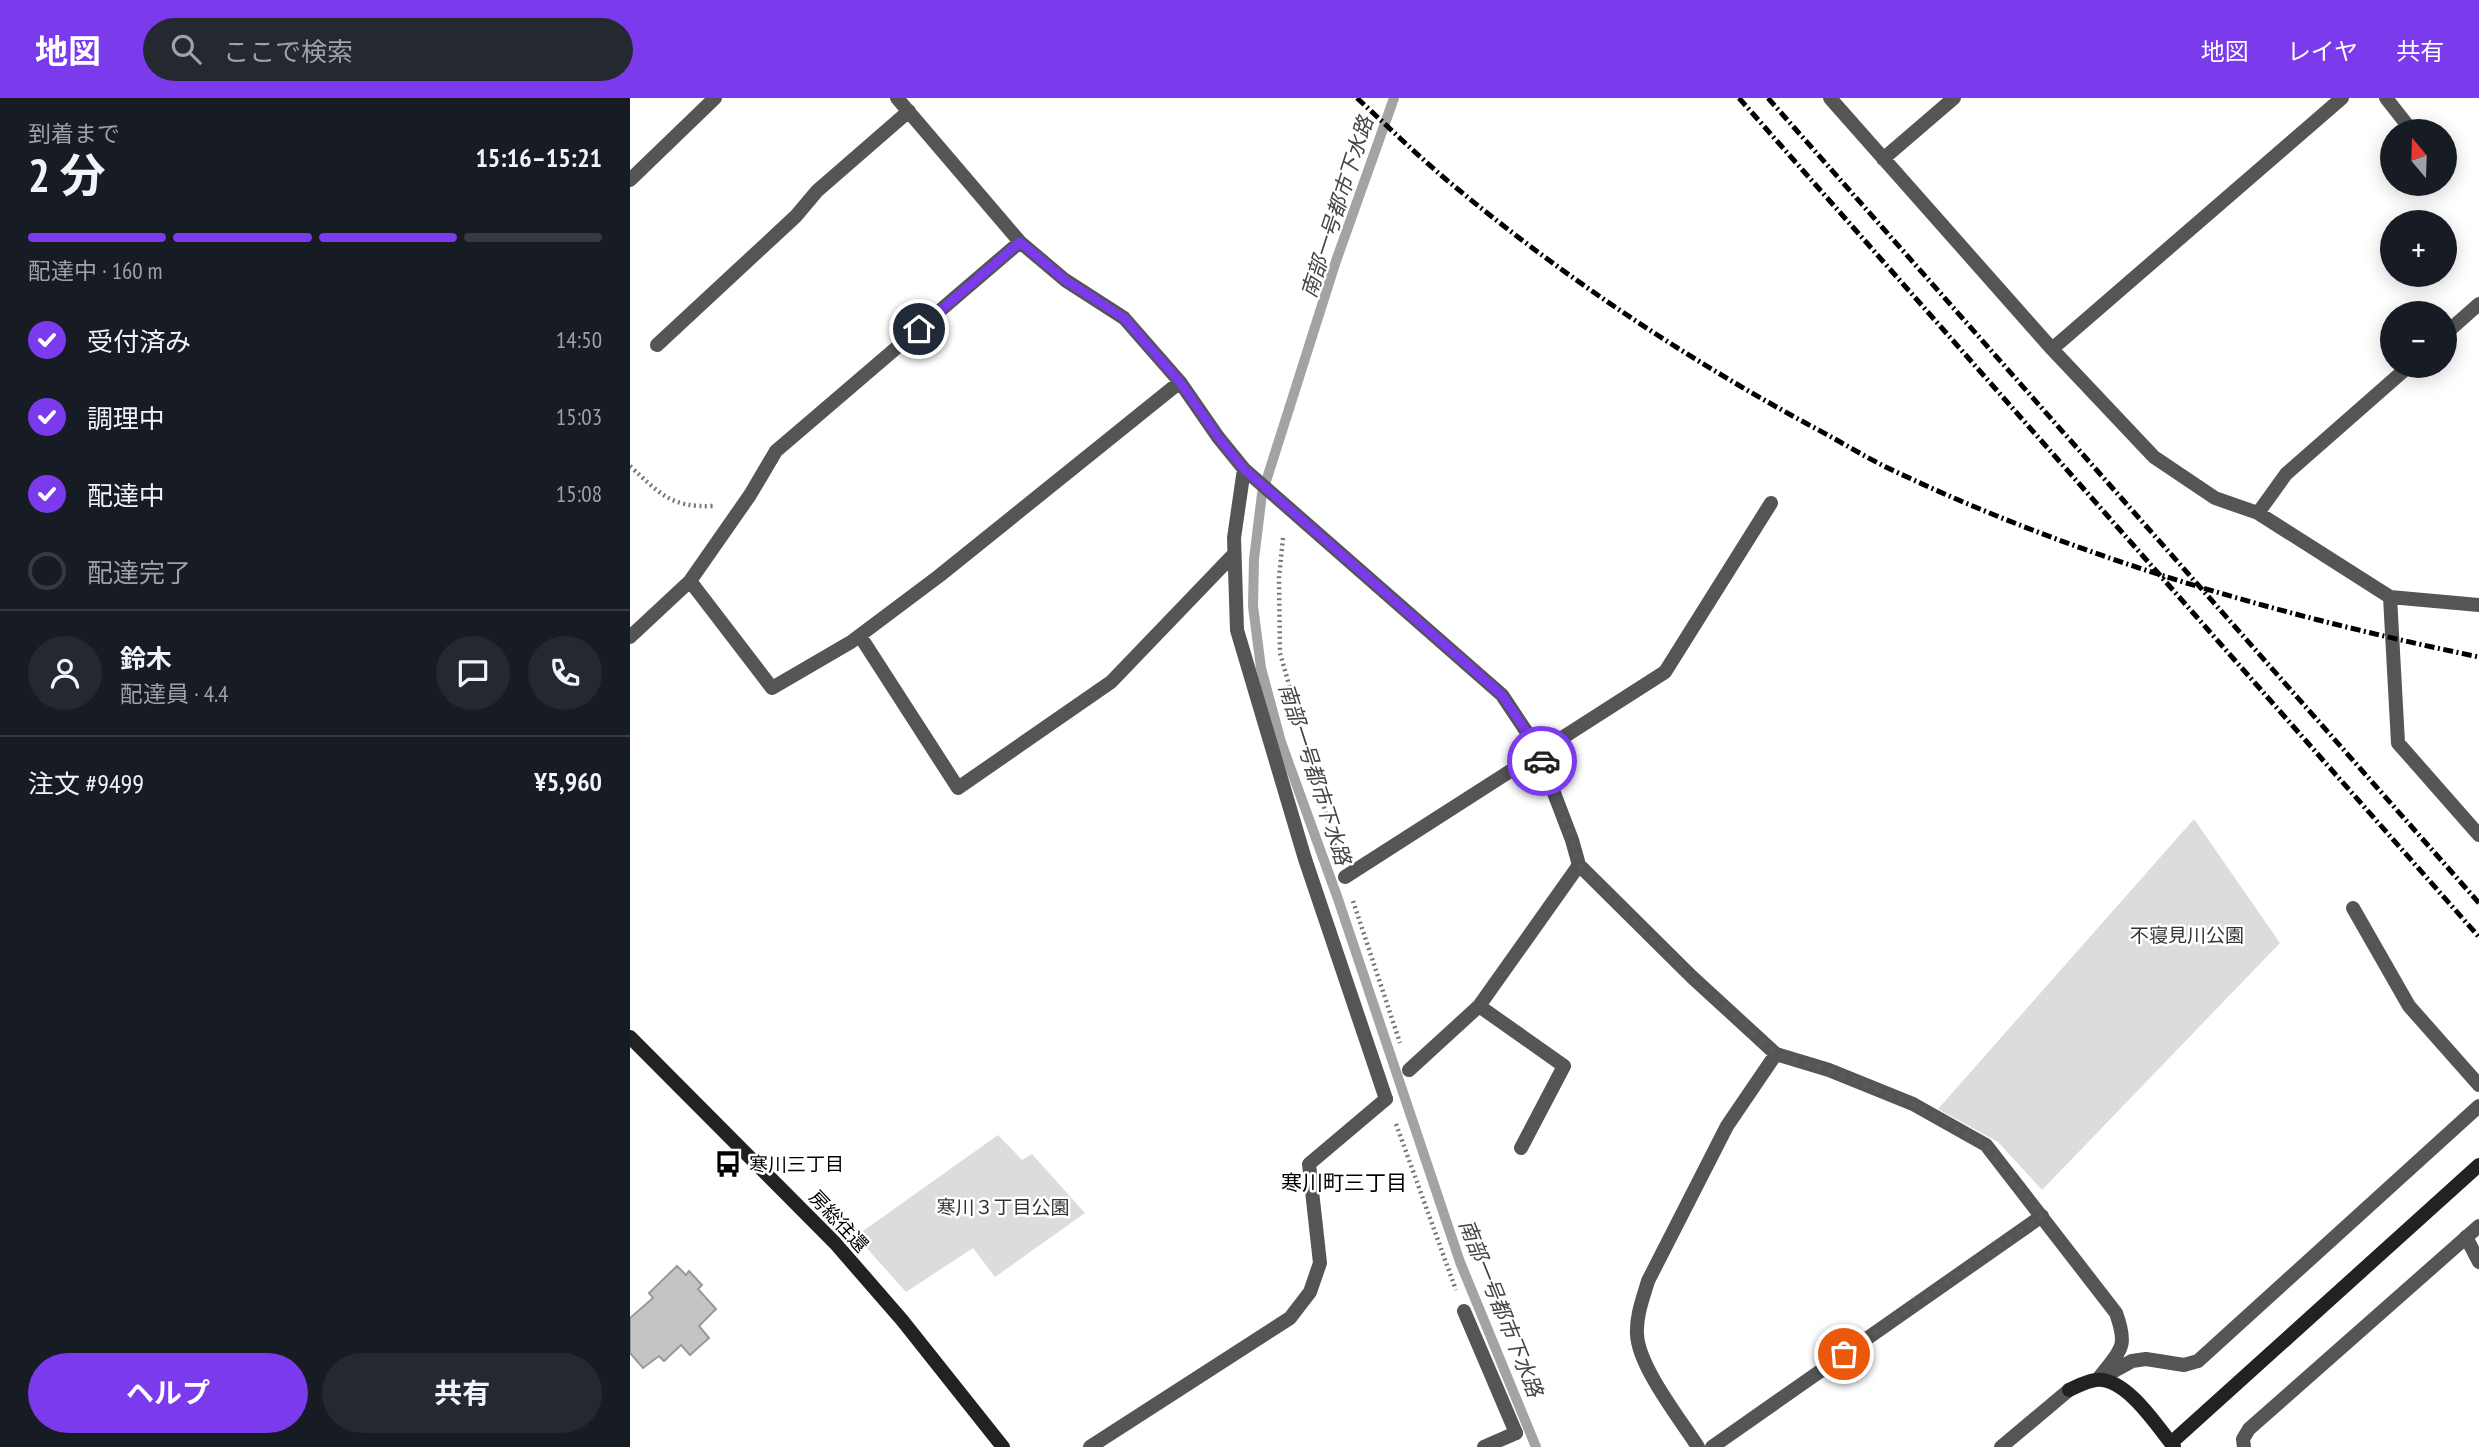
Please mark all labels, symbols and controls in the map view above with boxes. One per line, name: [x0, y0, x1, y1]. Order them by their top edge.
search box: [143, 18, 633, 81]
text: 地図: [35, 29, 101, 72]
icon: search: [167, 30, 205, 68]
text: ここで検索: [223, 35, 353, 68]
text: 地図: [2201, 36, 2249, 67]
text: レイヤ: [2287, 36, 2358, 67]
text: 共有: [2396, 36, 2444, 67]
water label: 南部一号都市下水路: [1295, 111, 1380, 301]
text: 到着まで: [28, 119, 120, 148]
north arrow: [2380, 119, 2457, 196]
map controls: [2380, 119, 2457, 378]
text: 15:16–15:21: [475, 141, 602, 174]
text: 2 分: [28, 145, 105, 205]
button: +: [2380, 210, 2457, 287]
text: 配達中 · 160 m: [28, 256, 163, 285]
pin: [889, 299, 949, 359]
button: −: [2380, 301, 2457, 378]
icon: home: [900, 310, 938, 348]
icon: check: [28, 321, 66, 359]
text: 受付済み: [87, 325, 191, 358]
text: 14:50: [556, 325, 602, 354]
icon: check: [28, 398, 66, 436]
text: 調理中: [87, 402, 165, 435]
text: 15:03: [556, 402, 602, 431]
icon: check: [28, 475, 66, 513]
text: 配達中: [87, 479, 165, 512]
text: 15:08: [556, 479, 602, 508]
text: 配達完了: [87, 556, 191, 589]
button: person: [28, 636, 102, 710]
button: chat: [436, 636, 510, 710]
button: phone: [528, 636, 602, 710]
text: 鈴木: [120, 642, 172, 675]
text: 配達員 · 4.4: [120, 679, 228, 708]
water label: 南部一号都市下水路: [1273, 680, 1358, 870]
courier: [1507, 726, 1577, 796]
icon: car: [1523, 742, 1561, 780]
text: ¥5,960: [534, 765, 602, 798]
text: 注文 #9499: [28, 767, 144, 800]
park label: 不寝見川公園: [2130, 923, 2244, 947]
bus stop icon: 寒川三丁目: [713, 1149, 743, 1179]
place label: 寒川三丁目: [749, 1152, 844, 1176]
district label: 寒川町三丁目: [1281, 1169, 1407, 1196]
street label: 房総往還: [804, 1185, 874, 1257]
park label: 寒川３丁目公園: [936, 1195, 1070, 1219]
water label: 南部一号都市下水路: [1453, 1215, 1550, 1403]
pin: [1814, 1324, 1874, 1384]
icon: bag: [1825, 1335, 1863, 1373]
button: ヘルプ: [28, 1353, 308, 1433]
button: 共有: [322, 1353, 602, 1433]

